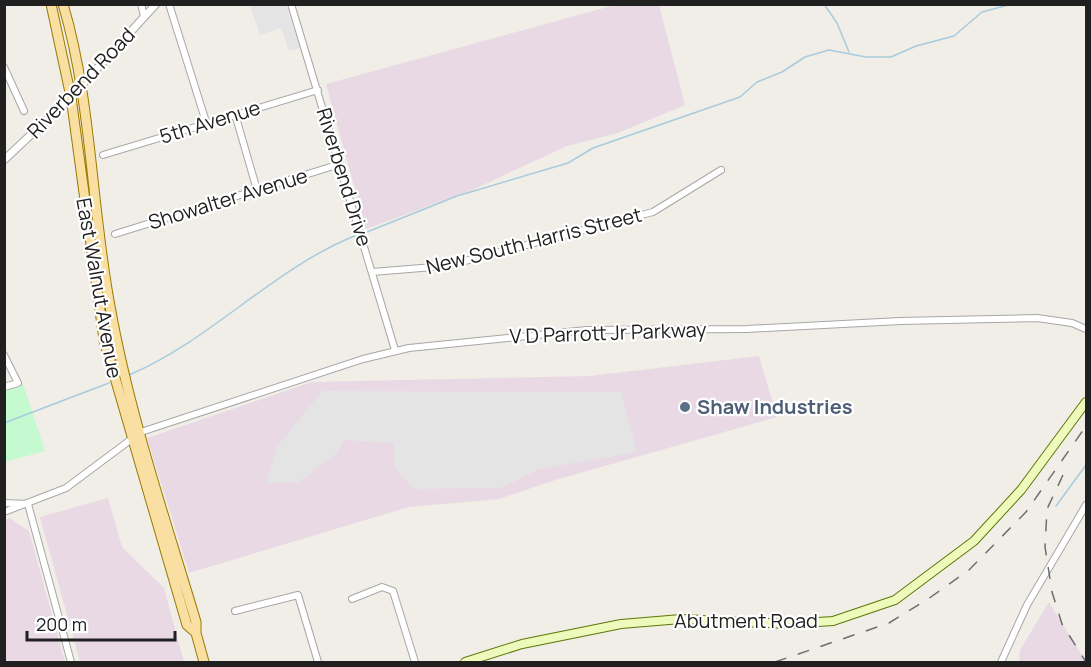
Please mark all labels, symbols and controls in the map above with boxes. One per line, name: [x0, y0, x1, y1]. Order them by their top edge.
street label: Riverbend Road: [21, 21, 140, 144]
street label: 5th Avenue: [156, 93, 263, 150]
street label: Riverbend Drive: [311, 104, 378, 249]
street label: Showalter Avenue: [145, 161, 311, 236]
street label: East Walnut Avenue: [70, 196, 129, 380]
street label: New South Harris Street: [423, 201, 645, 280]
street label: V D Parrott Jr Parkway: [509, 316, 707, 349]
place label: Shaw Industries: [697, 393, 853, 420]
marker: Shaw Industries: [678, 400, 692, 414]
scale bar: [27, 604, 176, 642]
street label: Abutment Road: [674, 607, 818, 634]
text: 200 m: [36, 612, 87, 636]

